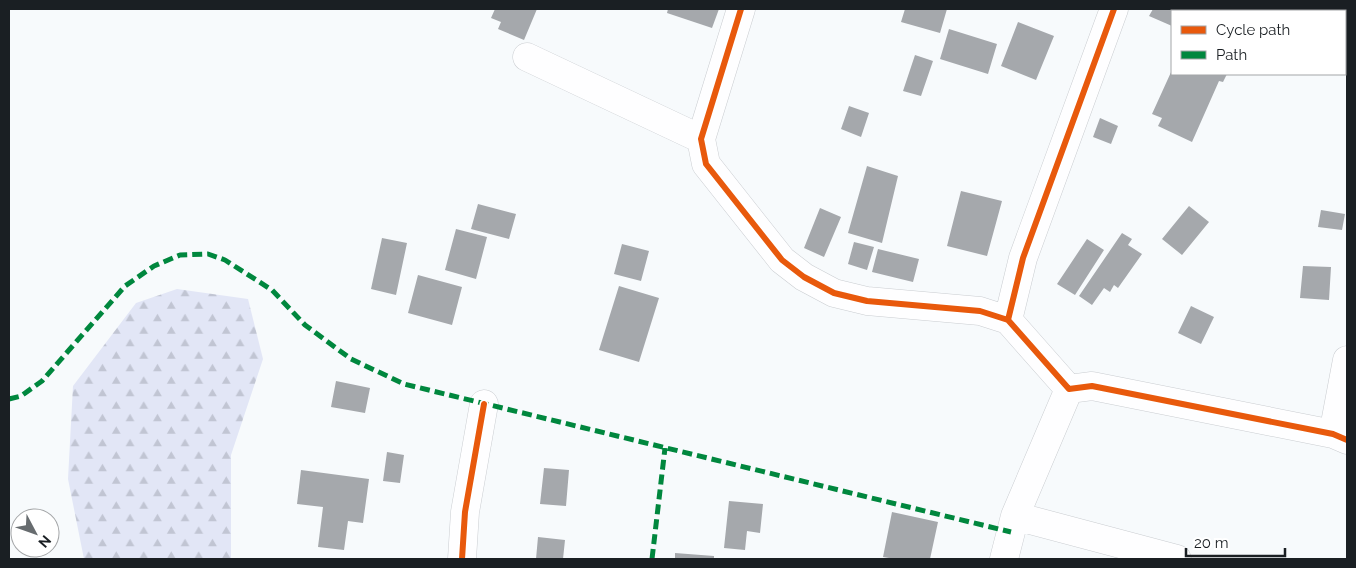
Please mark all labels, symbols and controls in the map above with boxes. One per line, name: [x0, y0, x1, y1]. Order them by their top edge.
legend: [1171, 10, 1346, 75]
text: Cycle path: [1216, 21, 1290, 39]
text: Path: [1216, 46, 1247, 64]
north arrow: [10, 508, 60, 558]
scale bar: [1186, 526, 1285, 558]
text: N: [35, 532, 54, 551]
text: 20 m: [1194, 534, 1229, 552]

